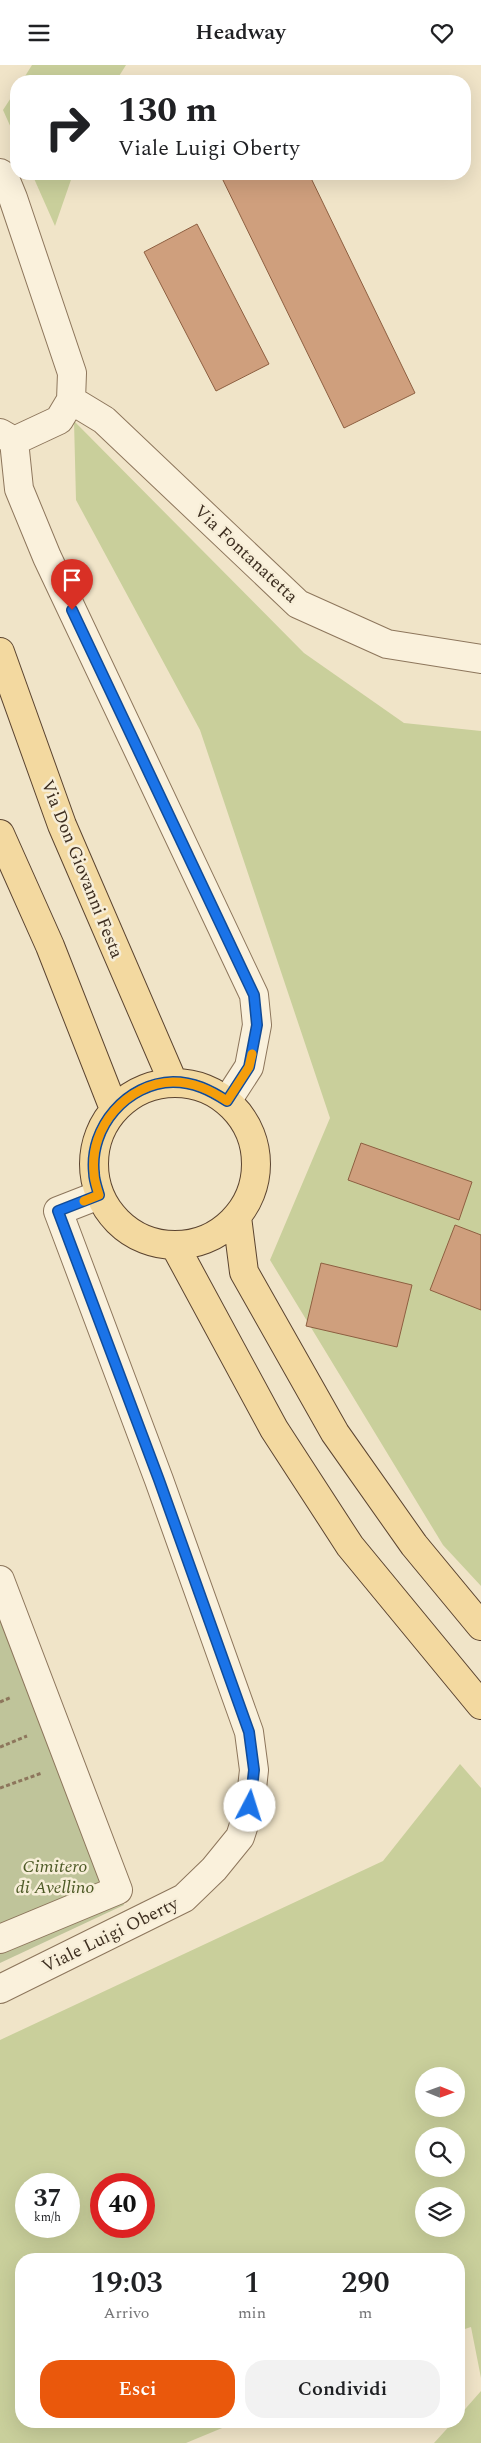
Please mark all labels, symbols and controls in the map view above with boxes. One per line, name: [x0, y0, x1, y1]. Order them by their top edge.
text: Headway: [195, 16, 286, 49]
icon: menu: [25, 19, 53, 47]
icon: heart: [428, 19, 456, 47]
text: 130 m: [118, 84, 217, 137]
icon: right: [35, 95, 100, 160]
text: Viale Luigi Oberty: [118, 132, 300, 165]
street label: Via Fontanatetta: [188, 498, 304, 610]
pin: [51, 559, 93, 610]
icon: arrive: [58, 566, 86, 594]
street label: Via Don Giovanni Festa: [34, 776, 130, 963]
position arrow: [223, 1779, 275, 1831]
park label: Cimitero di Avellino: [15, 1853, 95, 1901]
street label: Viale Luigi Oberty: [37, 1890, 184, 1980]
north arrow: [415, 2067, 465, 2117]
map controls: [415, 2067, 465, 2237]
button: search: [415, 2127, 465, 2177]
speed limit sign: 40: [90, 2173, 155, 2238]
text: 37: [33, 2180, 62, 2218]
button: layers: [415, 2187, 465, 2237]
text: km/h: [34, 2208, 61, 2227]
text: 19:03: [90, 2260, 163, 2306]
text: 1: [244, 2260, 260, 2306]
text: 290: [341, 2260, 390, 2306]
text: Arrivo: [103, 2301, 149, 2325]
text: min: [238, 2301, 266, 2325]
text: m: [359, 2301, 372, 2325]
button: Esci: [40, 2360, 235, 2418]
button: Condividi: [245, 2360, 440, 2418]

